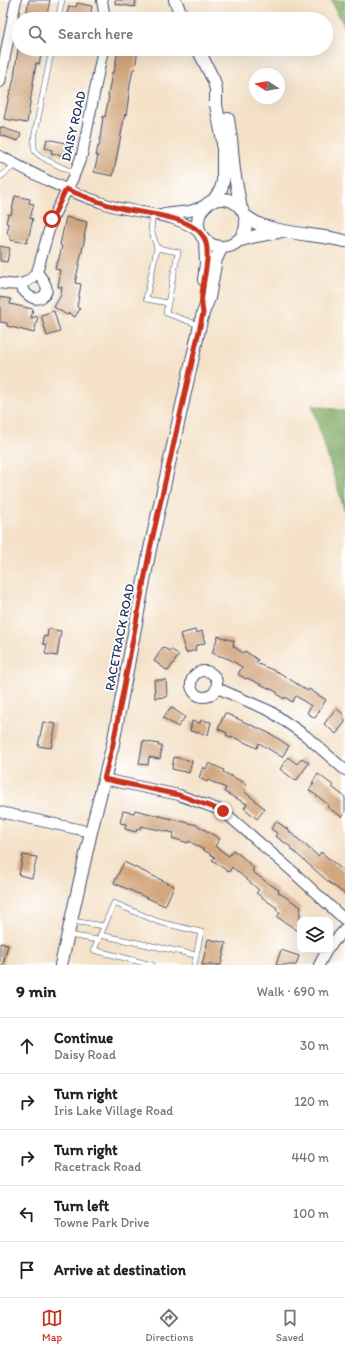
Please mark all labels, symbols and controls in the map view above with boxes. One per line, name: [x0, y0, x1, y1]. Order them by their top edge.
search box: [12, 12, 333, 56]
icon: search: [26, 23, 48, 45]
text: Search here: [58, 25, 133, 43]
north arrow: [249, 68, 285, 104]
street label: DAISY ROAD: [58, 90, 89, 163]
route start: [43, 210, 61, 228]
street label: RACETRACK ROAD: [102, 582, 137, 692]
route end: [214, 802, 232, 820]
map controls: [297, 917, 333, 953]
button: layers: [297, 917, 333, 953]
text: 9 min: [16, 981, 56, 1001]
text: Walk · 690 m: [257, 984, 329, 999]
text: Continue: [54, 1029, 113, 1047]
icon: ahead: [16, 1035, 38, 1057]
text: 30 m: [300, 1038, 329, 1053]
text: Daisy Road: [54, 1047, 116, 1062]
text: Turn right: [54, 1085, 118, 1103]
icon: right: [16, 1091, 38, 1113]
text: 120 m: [294, 1094, 329, 1109]
text: Iris Lake Village Road: [54, 1103, 174, 1118]
text: Turn right: [54, 1141, 118, 1159]
icon: right: [16, 1147, 38, 1169]
text: 440 m: [292, 1150, 329, 1165]
text: Racetrack Road: [54, 1159, 141, 1174]
text: Turn left: [54, 1197, 109, 1215]
icon: left: [16, 1203, 38, 1225]
text: 100 m: [293, 1206, 329, 1221]
text: Towne Park Drive: [54, 1215, 150, 1230]
icon: arrive: [16, 1259, 38, 1281]
text: Arrive at destination: [54, 1261, 186, 1279]
tab: Map: [41, 1307, 63, 1344]
tab: Directions: [145, 1307, 194, 1344]
tab: Saved: [276, 1307, 304, 1344]

